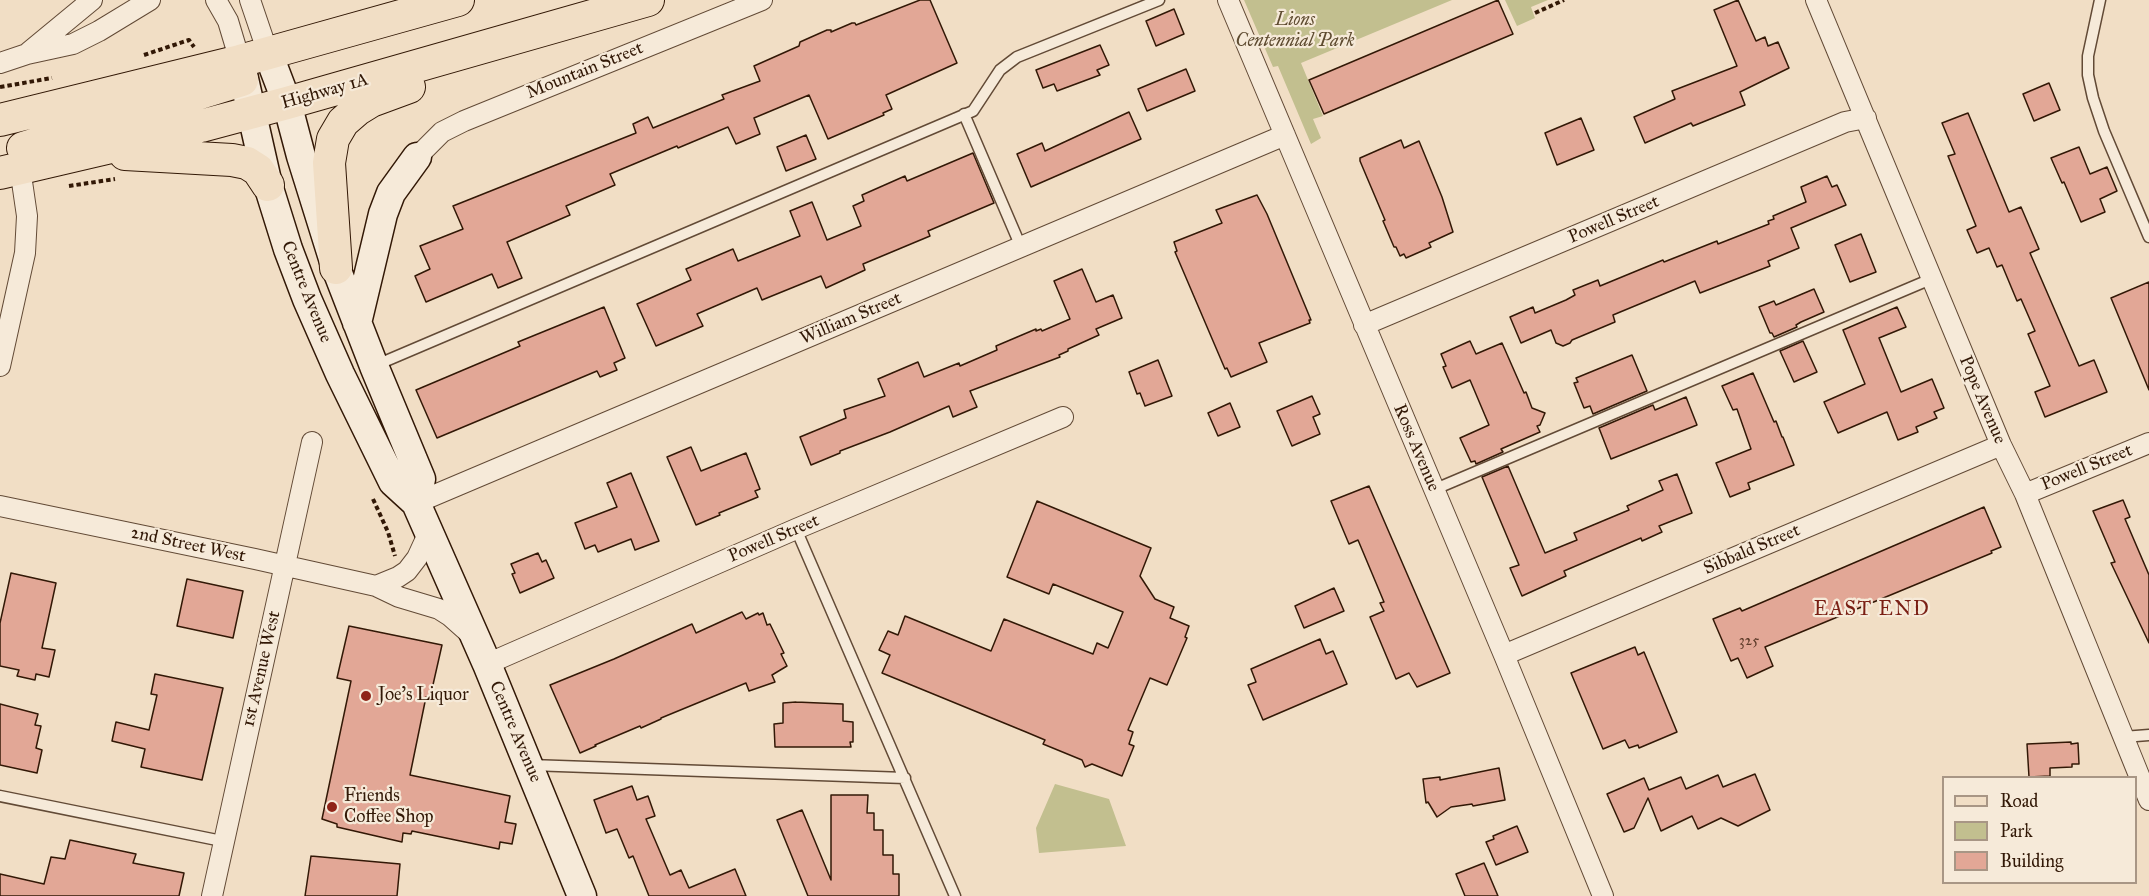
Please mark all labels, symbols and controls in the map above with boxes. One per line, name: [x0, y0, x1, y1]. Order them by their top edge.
park label: Lions Centennial Park: [1236, 10, 1354, 52]
street label: Mountain Street: [523, 38, 647, 104]
street label: Highway 1A: [279, 69, 371, 115]
street label: Powell Street: [1565, 191, 1663, 249]
street label: Centre Avenue: [276, 238, 336, 346]
street label: William Street: [797, 288, 905, 350]
street label: Pope Avenue: [1954, 353, 2010, 447]
street label: Ross Avenue: [1388, 401, 1444, 495]
street label: Powell Street: [2038, 440, 2136, 496]
street label: Powell Street: [725, 510, 823, 568]
street label: Sibbald Street: [1700, 520, 1804, 580]
street label: 2nd Street West: [129, 522, 247, 568]
district label: EAST END: [1814, 598, 1930, 622]
street label: 1st Avenue West: [238, 609, 286, 729]
house number: 325: [1739, 632, 1759, 650]
street label: Centre Avenue: [484, 678, 546, 786]
place label: Joe's Liquor: [378, 685, 469, 707]
marker: Joe's Liquor: [359, 689, 373, 703]
legend: [1942, 776, 2137, 884]
place label: Friends Coffee Shop: [344, 786, 434, 828]
text: Road: [2000, 790, 2038, 812]
marker: Friends Coffee Shop: [325, 800, 339, 814]
text: Park: [2000, 820, 2033, 842]
text: Building: [2000, 850, 2063, 872]

